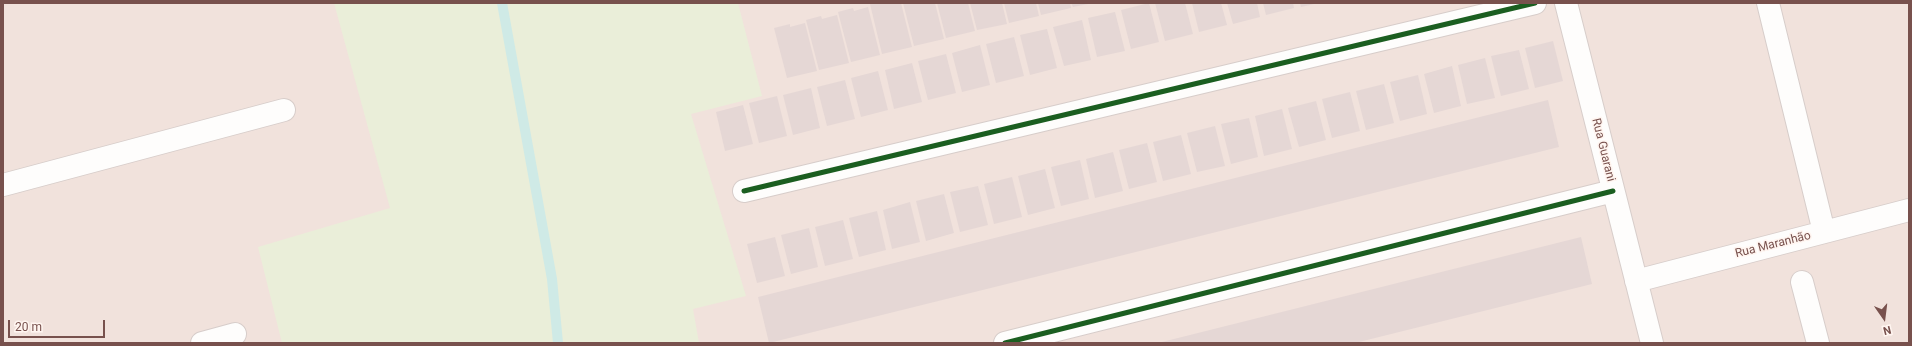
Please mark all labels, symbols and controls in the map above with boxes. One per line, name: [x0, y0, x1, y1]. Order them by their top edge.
street label: Rua Guarani: [1588, 117, 1618, 183]
street label: Rua Maranhão: [1734, 229, 1812, 261]
north arrow: [1864, 298, 1904, 338]
scale bar: [10, 312, 107, 338]
text: 20 m: [15, 320, 42, 334]
text: N: [1882, 323, 1892, 337]

